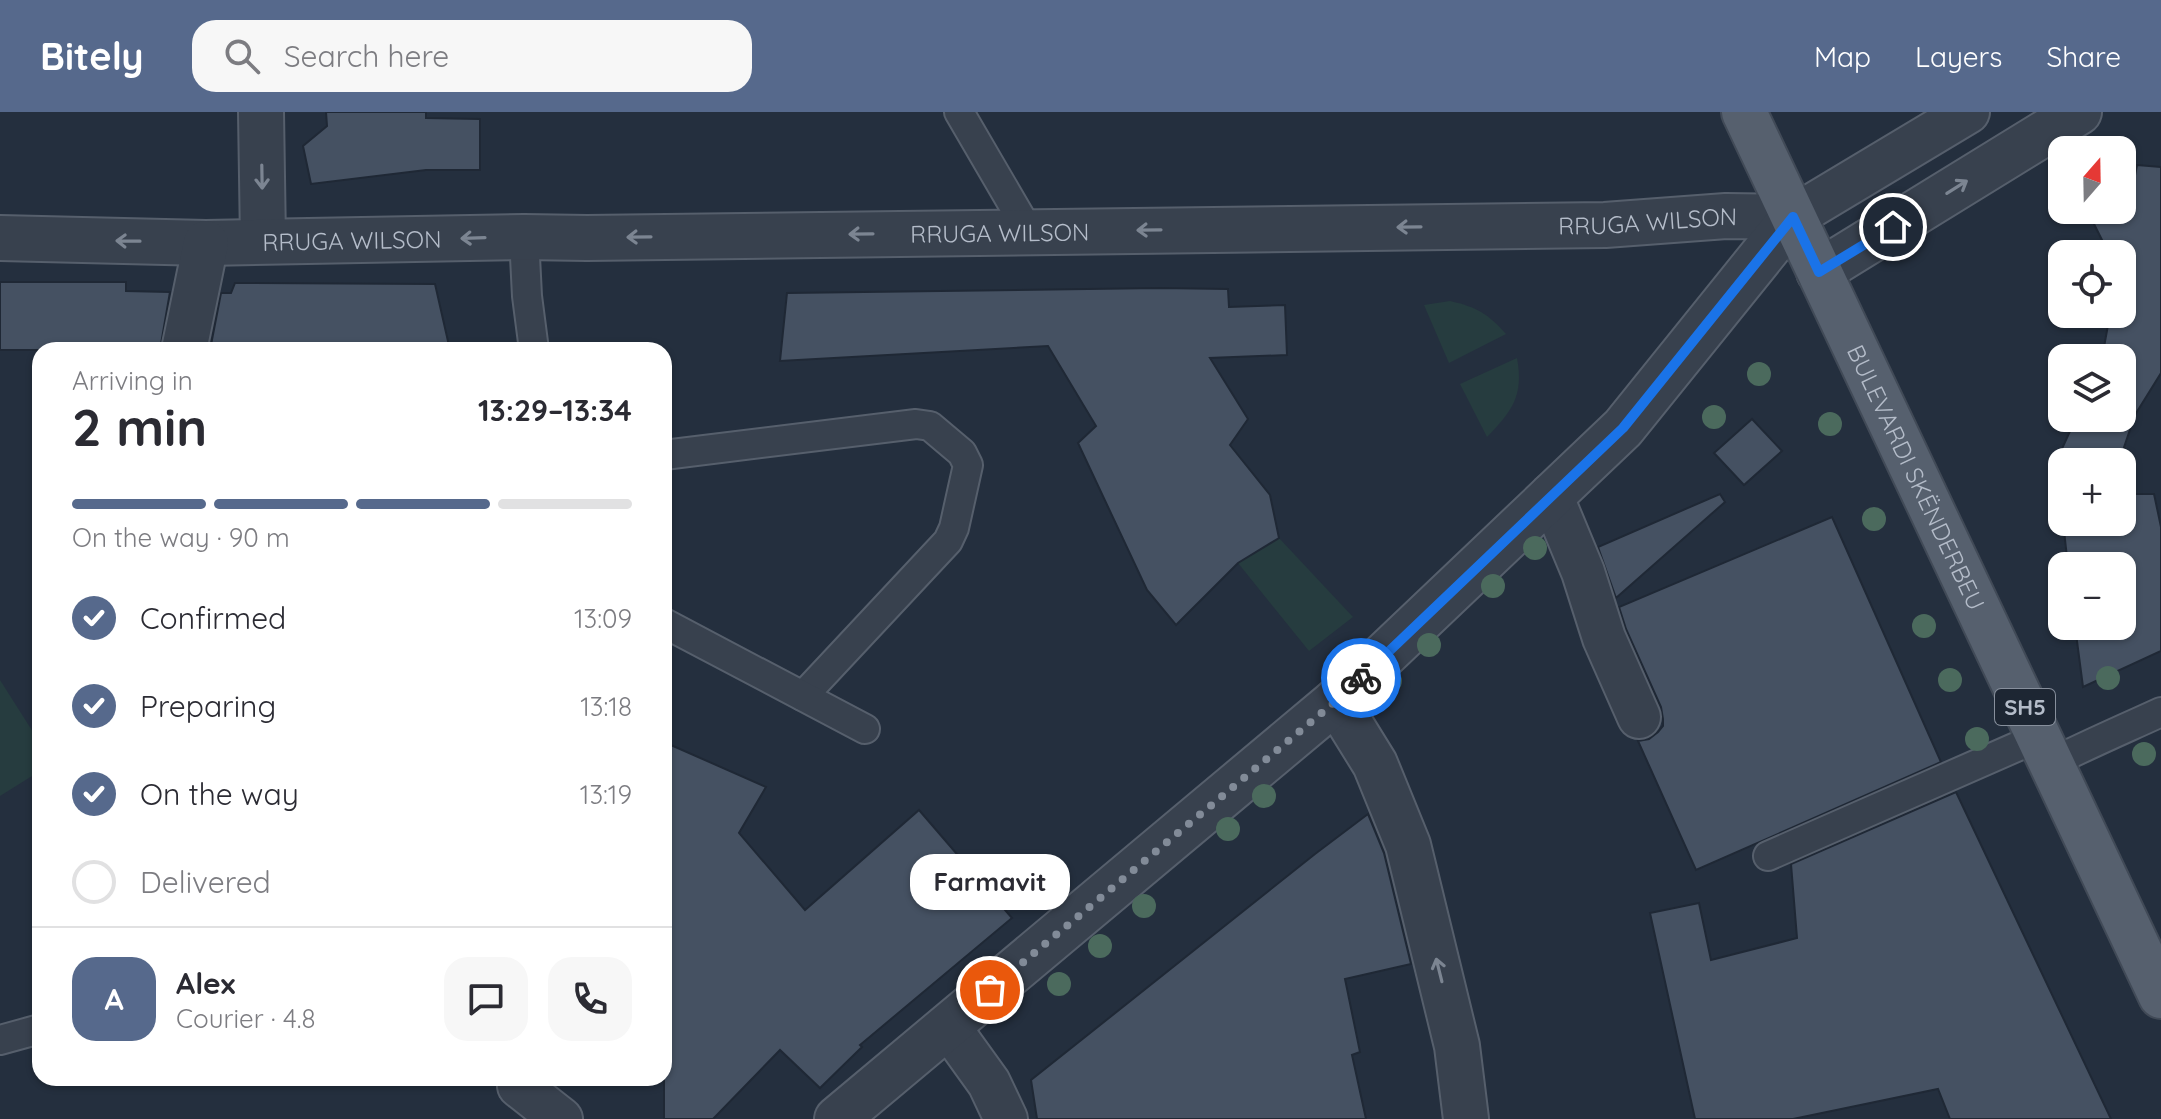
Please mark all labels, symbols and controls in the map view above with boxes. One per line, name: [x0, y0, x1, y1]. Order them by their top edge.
search box: [192, 20, 752, 92]
text: Bitely: [40, 32, 144, 80]
icon: search: [220, 34, 264, 78]
text: Search here: [284, 37, 449, 75]
text: Map: [1814, 39, 1871, 74]
text: Layers: [1915, 39, 2002, 74]
text: Share: [2046, 39, 2121, 74]
north arrow: [2048, 136, 2136, 224]
map controls: [2048, 136, 2136, 640]
one-way arrow: [254, 163, 270, 190]
one-way arrow: [1946, 179, 1968, 196]
pin: [1859, 193, 1927, 261]
street label: RRUGA WILSON: [1558, 201, 1737, 241]
icon: home: [1871, 205, 1915, 249]
street label: RRUGA WILSON: [910, 217, 1090, 249]
one-way arrow: [1396, 219, 1423, 235]
one-way arrow: [1136, 223, 1163, 238]
street label: RRUGA WILSON: [262, 224, 442, 257]
one-way arrow: [848, 226, 875, 242]
one-way arrow: [626, 229, 653, 245]
one-way arrow: [460, 230, 487, 246]
one-way arrow: [115, 233, 142, 249]
button: locate: [2048, 240, 2136, 328]
street label: BULEVARDI SKËNDERBEU: [1841, 340, 1992, 615]
button: layers: [2048, 344, 2136, 432]
text: Arriving in: [72, 364, 193, 397]
text: 13:29–13:34: [478, 391, 632, 429]
text: 2 min: [72, 394, 207, 459]
button: +: [2048, 448, 2136, 536]
text: On the way · 90 m: [72, 521, 290, 554]
button: −: [2048, 552, 2136, 640]
icon: check: [72, 596, 116, 640]
text: Confirmed: [140, 599, 286, 637]
text: 13:09: [574, 602, 632, 635]
courier: [1321, 638, 1401, 718]
icon: bike: [1339, 656, 1383, 700]
icon: check: [72, 684, 116, 728]
text: Preparing: [140, 687, 276, 725]
road number: SH5: [1995, 689, 2055, 725]
text: 13:18: [580, 690, 632, 723]
icon: check: [72, 772, 116, 816]
text: On the way: [140, 775, 299, 813]
text: 13:19: [580, 778, 632, 811]
callout: Farmavit: [910, 854, 1070, 910]
text: Delivered: [140, 863, 271, 901]
text: Farmavit: [933, 865, 1047, 898]
pin: [956, 956, 1024, 1024]
button: chat: [444, 957, 528, 1041]
button: phone: [548, 957, 632, 1041]
one-way arrow: [1430, 958, 1445, 984]
text: Alex: [176, 964, 235, 1002]
icon: bag: [968, 968, 1012, 1012]
text: A: [104, 980, 124, 1018]
text: Courier · 4.8: [176, 1002, 315, 1035]

